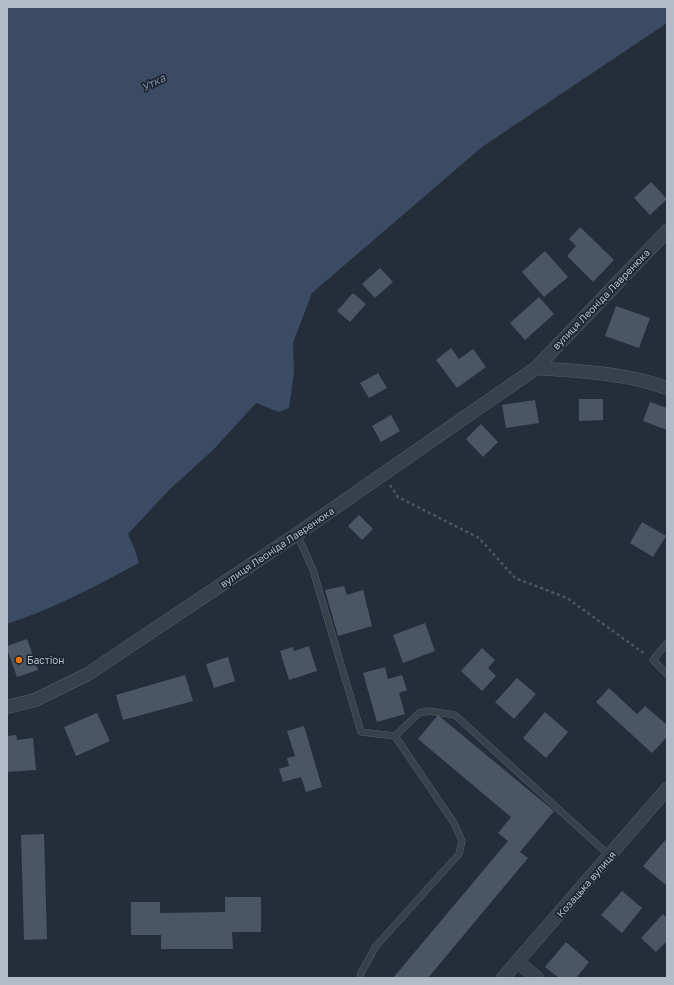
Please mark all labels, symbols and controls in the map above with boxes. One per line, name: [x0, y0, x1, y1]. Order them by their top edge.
water label: Утка: [139, 70, 168, 93]
street label: вулиця Леоніда Лавренюка: [550, 246, 652, 352]
street label: вулиця Леоніда Лавренюка: [218, 504, 336, 590]
place label: Бастіон: [27, 654, 64, 666]
marker: Бастіон: [14, 655, 24, 665]
street label: Козацька вулиця: [554, 848, 618, 920]

